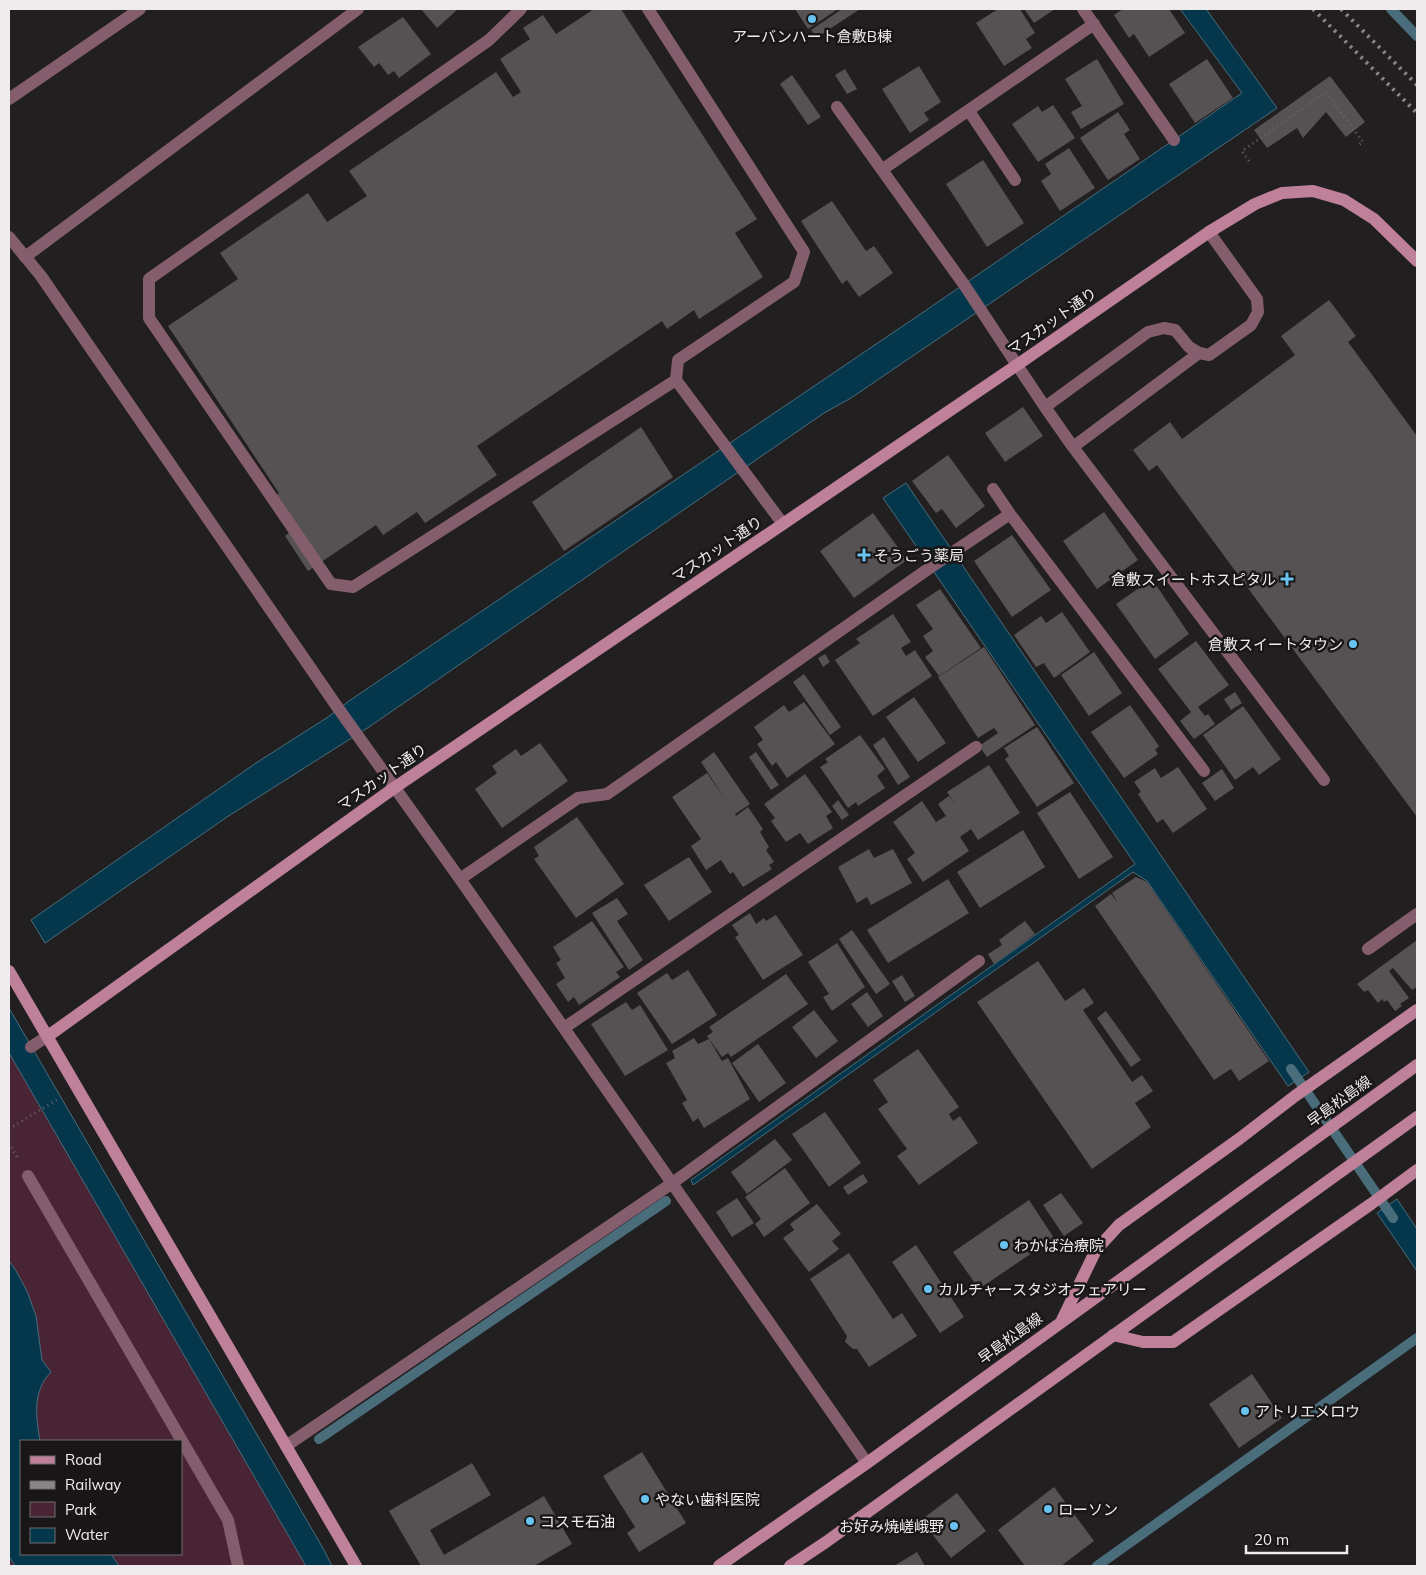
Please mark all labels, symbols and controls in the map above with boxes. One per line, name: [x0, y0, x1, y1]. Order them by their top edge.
marker: アーバンハート倉敷B棟: [806, 13, 818, 25]
place label: アーバンハート倉敷B棟: [732, 27, 892, 46]
street label: マスカット通り: [1004, 283, 1100, 359]
street label: マスカット通り: [668, 512, 766, 586]
place label: そうごう薬局: [874, 546, 964, 565]
marker: そうごう薬局: [858, 549, 870, 561]
place label: 倉敷スイートホスピタル: [1111, 570, 1276, 589]
marker: 倉敷スイートホスピタル: [1280, 572, 1294, 586]
place label: 倉敷スイートタウン: [1208, 635, 1343, 654]
marker: 倉敷スイートタウン: [1347, 638, 1359, 650]
street label: マスカット通り: [334, 739, 430, 815]
street label: 早島松島線: [1303, 1071, 1375, 1131]
place label: わかば治療院: [1014, 1236, 1104, 1255]
marker: わかば治療院: [998, 1239, 1010, 1251]
place label: カルチャースタジオフェアリー: [938, 1280, 1147, 1299]
marker: カルチャースタジオフェアリー: [922, 1283, 934, 1295]
street label: 早島松島線: [974, 1308, 1046, 1368]
place label: アトリエメロウ: [1255, 1402, 1360, 1421]
marker: アトリエメロウ: [1239, 1405, 1251, 1417]
legend: [20, 1440, 182, 1555]
text: Road: [65, 1450, 102, 1469]
text: Railway: [65, 1475, 121, 1494]
place label: やない歯科医院: [655, 1490, 760, 1509]
marker: やない歯科医院: [639, 1493, 651, 1505]
text: Park: [65, 1500, 97, 1519]
place label: ローソン: [1058, 1500, 1118, 1519]
marker: ローソン: [1042, 1503, 1054, 1515]
place label: コスモ石油: [540, 1512, 615, 1531]
marker: コスモ石油: [524, 1515, 536, 1527]
place label: お好み焼嵯峨野: [839, 1517, 944, 1536]
marker: お好み焼嵯峨野: [948, 1520, 960, 1532]
scale bar: [1246, 1522, 1347, 1554]
text: Water: [65, 1525, 109, 1544]
text: 20 m: [1254, 1530, 1289, 1549]

